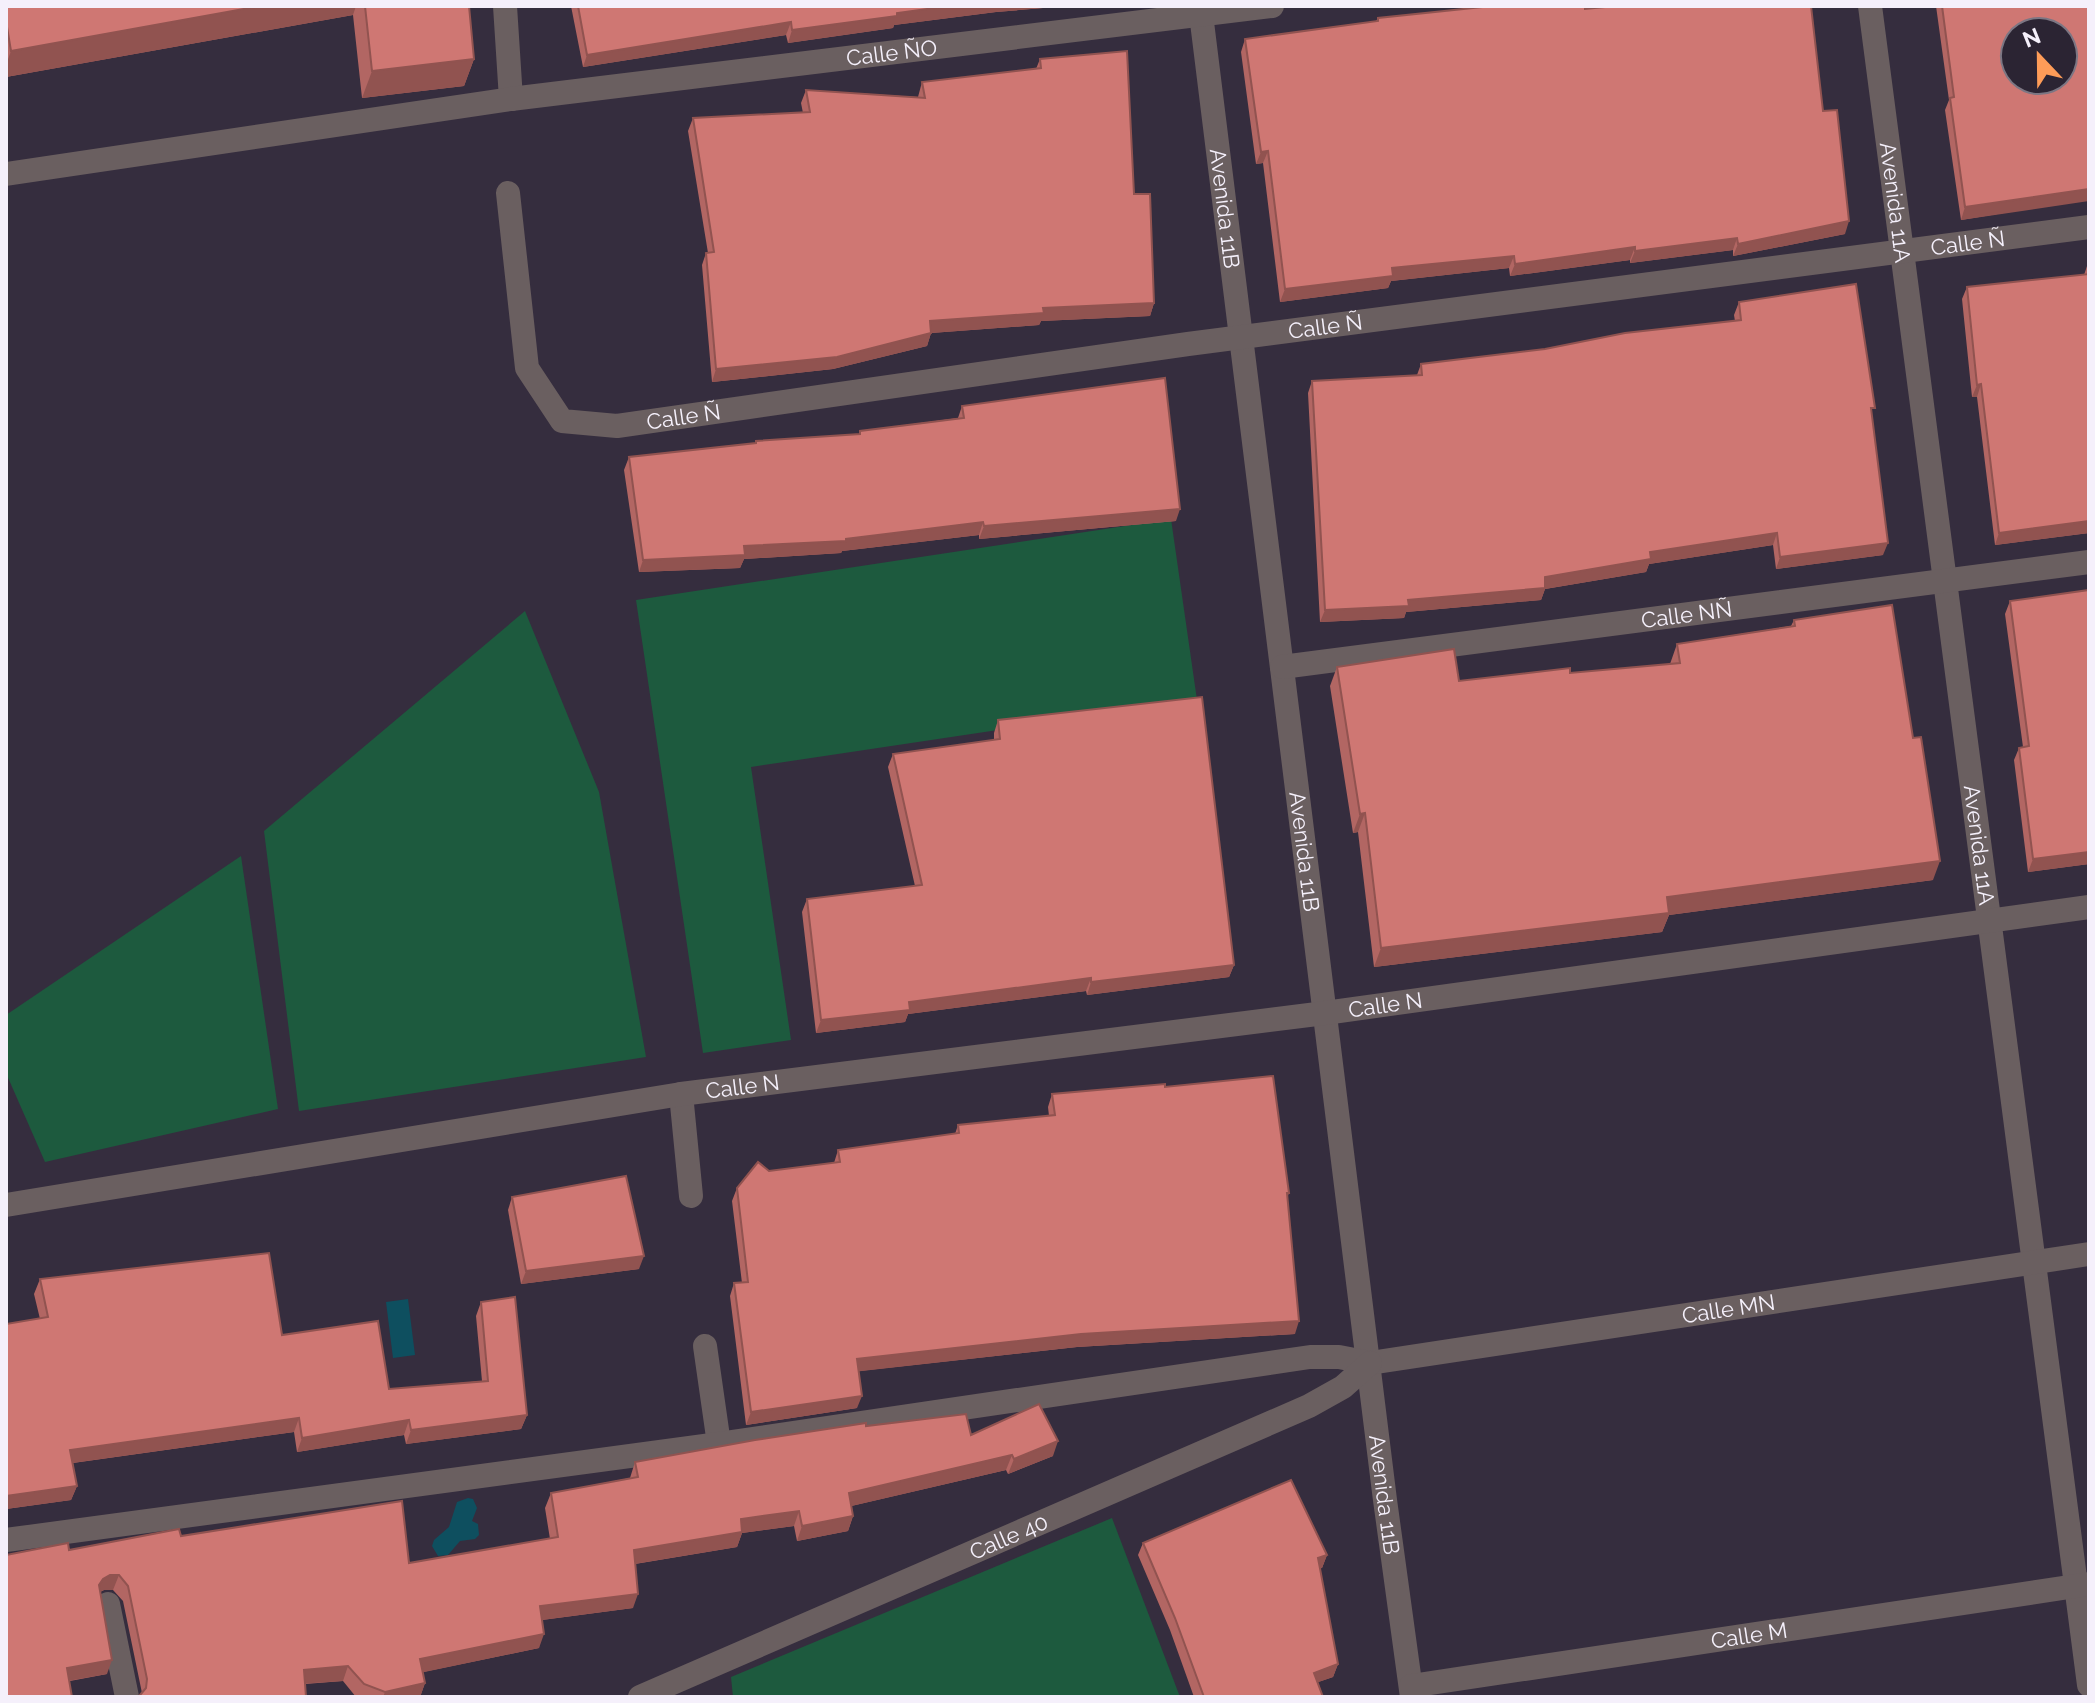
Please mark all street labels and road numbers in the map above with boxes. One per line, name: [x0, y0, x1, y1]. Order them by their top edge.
street label: Calle ÑO: [845, 34, 938, 71]
street label: Avenida 11A: [1875, 141, 1916, 264]
street label: Avenida 11B: [1205, 147, 1245, 270]
street label: Calle Ñ: [1929, 225, 2006, 260]
street label: Calle Ñ: [1287, 308, 1364, 344]
street label: Calle Ñ: [645, 398, 722, 435]
street label: Calle NÑ: [1640, 596, 1734, 633]
street label: Avenida 11A: [1959, 783, 2000, 907]
street label: Avenida 11B: [1284, 790, 1325, 913]
street label: Calle N: [1347, 987, 1424, 1023]
street label: Calle N: [704, 1069, 781, 1104]
street label: Calle MN: [1680, 1289, 1777, 1329]
street label: Avenida 11B: [1364, 1433, 1405, 1556]
street label: Calle 40: [965, 1508, 1052, 1565]
street label: Calle M: [1709, 1617, 1789, 1654]

